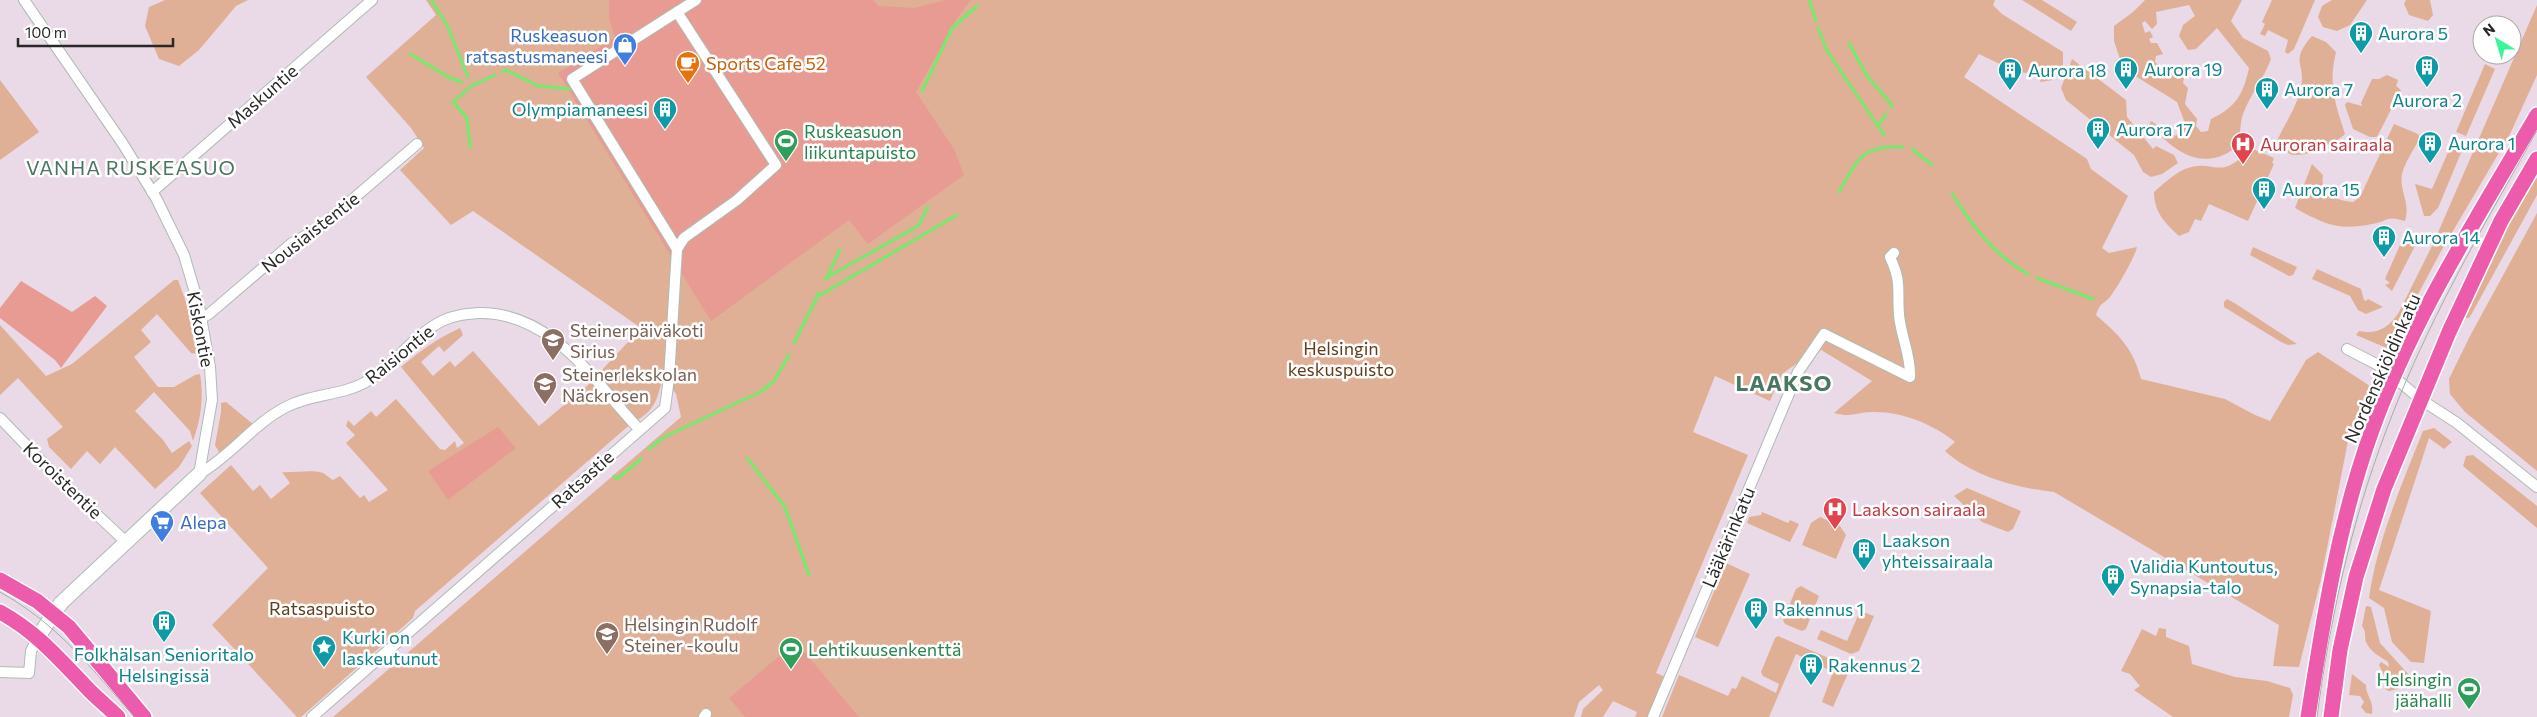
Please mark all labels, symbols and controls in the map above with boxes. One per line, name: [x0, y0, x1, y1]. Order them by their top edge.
scale bar: [18, 15, 172, 47]
north arrow: [2472, 15, 2522, 65]
text: N: [2479, 19, 2498, 39]
building icon: Aurora 5: [2348, 20, 2374, 54]
place label: Aurora 5: [2378, 22, 2448, 44]
text: 100 m: [25, 23, 67, 41]
place label: Ruskeasuon ratsastusmaneesi: [466, 24, 608, 67]
shop icon: Ruskeasuon ratsastusmaneesi: [612, 32, 638, 66]
cafe icon: Sports Cafe 52: [675, 50, 701, 84]
place label: Sports Cafe 52: [706, 52, 826, 74]
building icon: Aurora 2: [2414, 54, 2440, 88]
building icon: Aurora 19: [2113, 56, 2139, 90]
building icon: Aurora 18: [1997, 57, 2023, 91]
place label: Aurora 19: [2144, 58, 2222, 80]
street label: Maskuntie: [222, 59, 302, 133]
place label: Aurora 18: [2028, 59, 2106, 81]
building icon: Aurora 7: [2254, 76, 2280, 110]
place label: Aurora 7: [2284, 78, 2353, 100]
place label: Aurora 2: [2392, 89, 2462, 111]
building icon: Olympiamaneesi: [652, 96, 678, 130]
place label: Olympiamaneesi: [512, 98, 648, 120]
building icon: Aurora 17: [2085, 116, 2111, 150]
place label: Aurora 17: [2116, 118, 2193, 140]
place label: Ruskeasuon liikuntapuisto: [804, 120, 916, 163]
sports icon: Ruskeasuon liikuntapuisto: [773, 128, 799, 162]
building icon: Aurora 1: [2417, 130, 2443, 164]
hospital icon: Auroran sairaala: [2230, 131, 2256, 165]
place label: Aurora 1: [2448, 132, 2516, 154]
place label: Auroran sairaala: [2260, 133, 2392, 155]
district label: VANHA RUSKEASUO: [26, 155, 236, 179]
building icon: Aurora 15: [2251, 176, 2277, 210]
place label: Aurora 15: [2282, 178, 2360, 200]
street label: Nousiaistentie: [257, 187, 363, 277]
building icon: Aurora 14: [2371, 224, 2397, 258]
place label: Aurora 14: [2402, 226, 2480, 248]
street label: Kiskontie: [183, 289, 219, 369]
street label: Nordenskiöldinkatu: [2339, 290, 2425, 446]
place label: Steinerpäiväkoti Sirius: [570, 319, 704, 362]
street label: Raisiontie: [360, 320, 438, 388]
school or university icon: Steinerpäiväkoti Sirius: [540, 327, 566, 361]
park label: Helsingin keskuspuisto: [1288, 337, 1394, 380]
place label: Steinerlekskolan Näckrosen: [562, 363, 697, 406]
district label: LAAKSO: [1736, 369, 1832, 396]
school or university icon: Steinerlekskolan Näckrosen: [532, 371, 558, 405]
street label: Koroistentie: [19, 437, 107, 523]
street label: Ratsastie: [546, 445, 618, 513]
street label: Lääkärinkatu: [1697, 484, 1759, 590]
hospital icon: Laakson sairaala: [1822, 496, 1848, 530]
place label: Laakson sairaala: [1852, 498, 1986, 520]
supermarket icon: Alepa: [149, 509, 175, 543]
place label: Alepa: [180, 511, 227, 533]
place label: Laakson yhteissairaala: [1882, 529, 1993, 572]
building icon: Laakson yhteissairaala: [1851, 537, 1877, 571]
place label: Validia Kuntoutus, Synapsia-talo: [2130, 555, 2278, 598]
building icon: Validia Kuntoutus, Synapsia-talo: [2100, 563, 2126, 597]
building icon: Rakennus 1: [1743, 596, 1769, 630]
park label: Ratsaspuisto: [269, 597, 375, 619]
place label: Rakennus 1: [1774, 598, 1864, 620]
building icon: Folkhälsan Senioritalo Helsingissä: [151, 609, 177, 643]
place label: Helsingin Rudolf Steiner -koulu: [624, 613, 759, 656]
school or university icon: Helsingin Rudolf Steiner -koulu: [594, 621, 620, 655]
place label: Kurki on laskeutunut: [342, 626, 438, 669]
place icon: Kurki on laskeutunut: [311, 634, 337, 668]
sports icon: Lehtikuusenkenttä: [778, 636, 804, 670]
place label: Lehtikuusenkenttä: [808, 638, 961, 660]
place label: Folkhälsan Senioritalo Helsingissä: [74, 643, 254, 686]
building icon: Rakennus 2: [1798, 652, 1824, 686]
place label: Rakennus 2: [1828, 654, 1921, 676]
place label: Helsingin jäähalli: [2377, 668, 2452, 711]
sports icon: Helsingin jäähalli: [2456, 676, 2482, 710]

